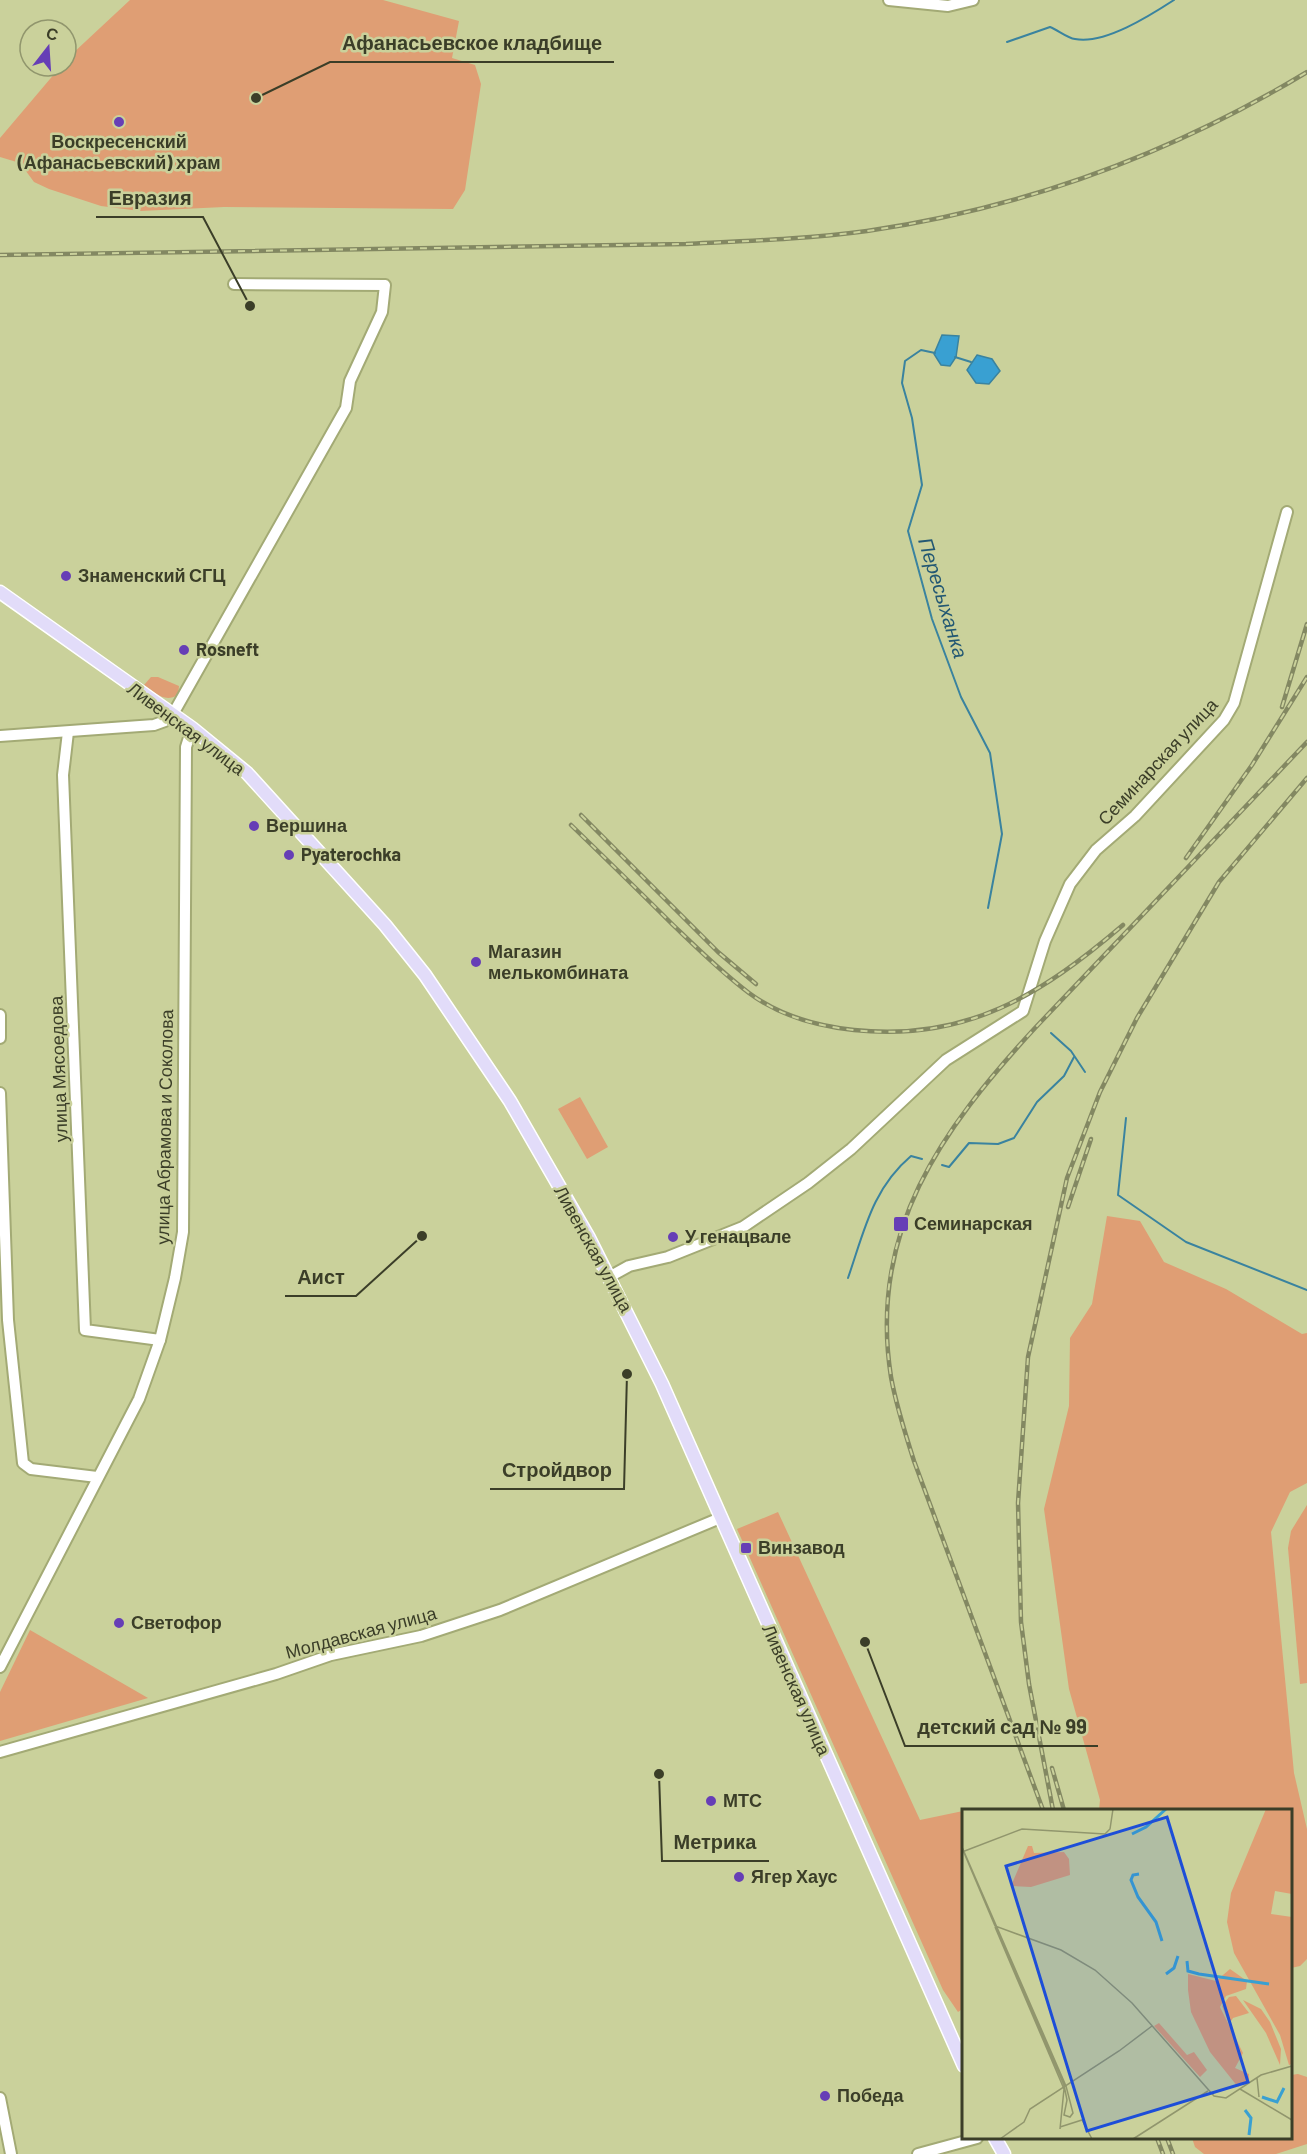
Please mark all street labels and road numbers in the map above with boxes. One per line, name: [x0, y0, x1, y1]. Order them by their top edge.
street label: Ливенская улица: [124, 677, 250, 780]
street label: Семинарская улица: [1093, 693, 1222, 829]
street label: улица Мясоедова: [44, 994, 72, 1143]
street label: улица Абрамова и Соколова: [151, 1008, 177, 1245]
street label: Ливенская улица: [550, 1181, 638, 1316]
street label: Молдавская улица: [283, 1601, 440, 1663]
street label: Ливенская улица: [758, 1621, 836, 1760]

